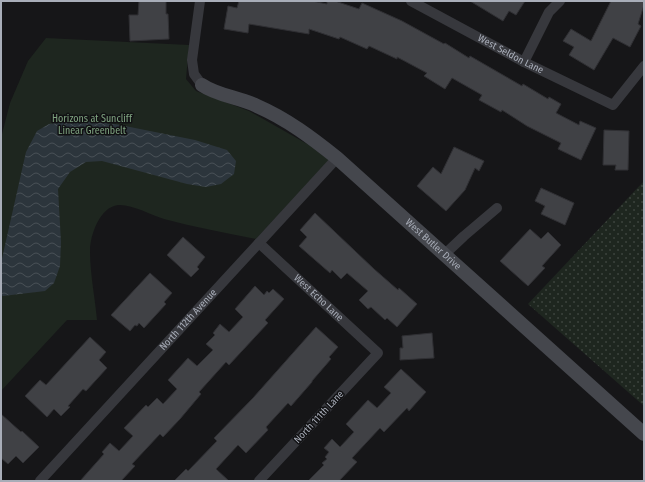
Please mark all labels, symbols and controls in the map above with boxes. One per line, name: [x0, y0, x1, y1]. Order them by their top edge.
street label: West Seldon Lane: [476, 32, 545, 77]
park label: Horizons at Suncliff Linear Greenbelt: [52, 113, 133, 137]
street label: West Butler Drive: [403, 216, 463, 273]
street label: West Echo Lane: [291, 272, 346, 324]
street label: North 112th Avenue: [157, 287, 219, 353]
street label: North 111th Lane: [292, 388, 346, 446]

